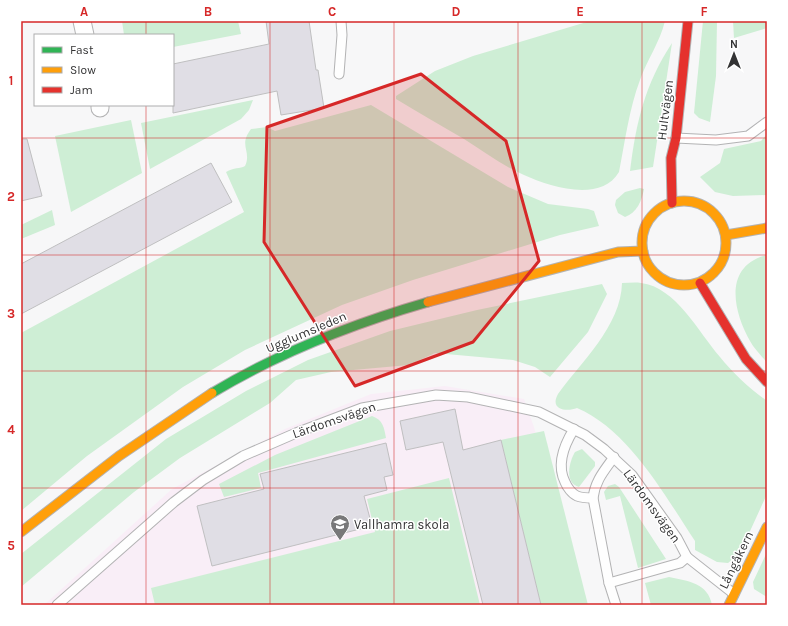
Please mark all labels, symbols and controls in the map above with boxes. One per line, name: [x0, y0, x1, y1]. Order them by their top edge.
text: A: [80, 4, 88, 19]
text: B: [204, 4, 212, 19]
text: C: [328, 4, 336, 19]
text: D: [452, 4, 461, 19]
text: E: [576, 4, 584, 19]
text: F: [700, 4, 708, 19]
legend: [34, 34, 174, 106]
north arrow: [714, 34, 754, 74]
text: N: [730, 38, 738, 51]
text: Fast: [70, 43, 94, 57]
text: Slow: [70, 63, 96, 77]
text: 1: [9, 73, 13, 88]
street label: Hultvägen: [654, 79, 676, 141]
text: Jam: [70, 83, 93, 97]
text: 2: [7, 189, 15, 204]
text: 3: [7, 306, 15, 321]
street label: Ugglumsleden: [263, 308, 349, 356]
street label: Lärdomsvägen: [290, 399, 378, 441]
text: 4: [7, 422, 15, 437]
street label: Lärdomsvägen: [620, 466, 684, 546]
school or university icon: Vallhamra skola: [329, 513, 351, 541]
place label: Vallhamra skola: [354, 517, 450, 532]
street label: Långåkern: [716, 529, 756, 591]
text: 5: [7, 538, 15, 553]

